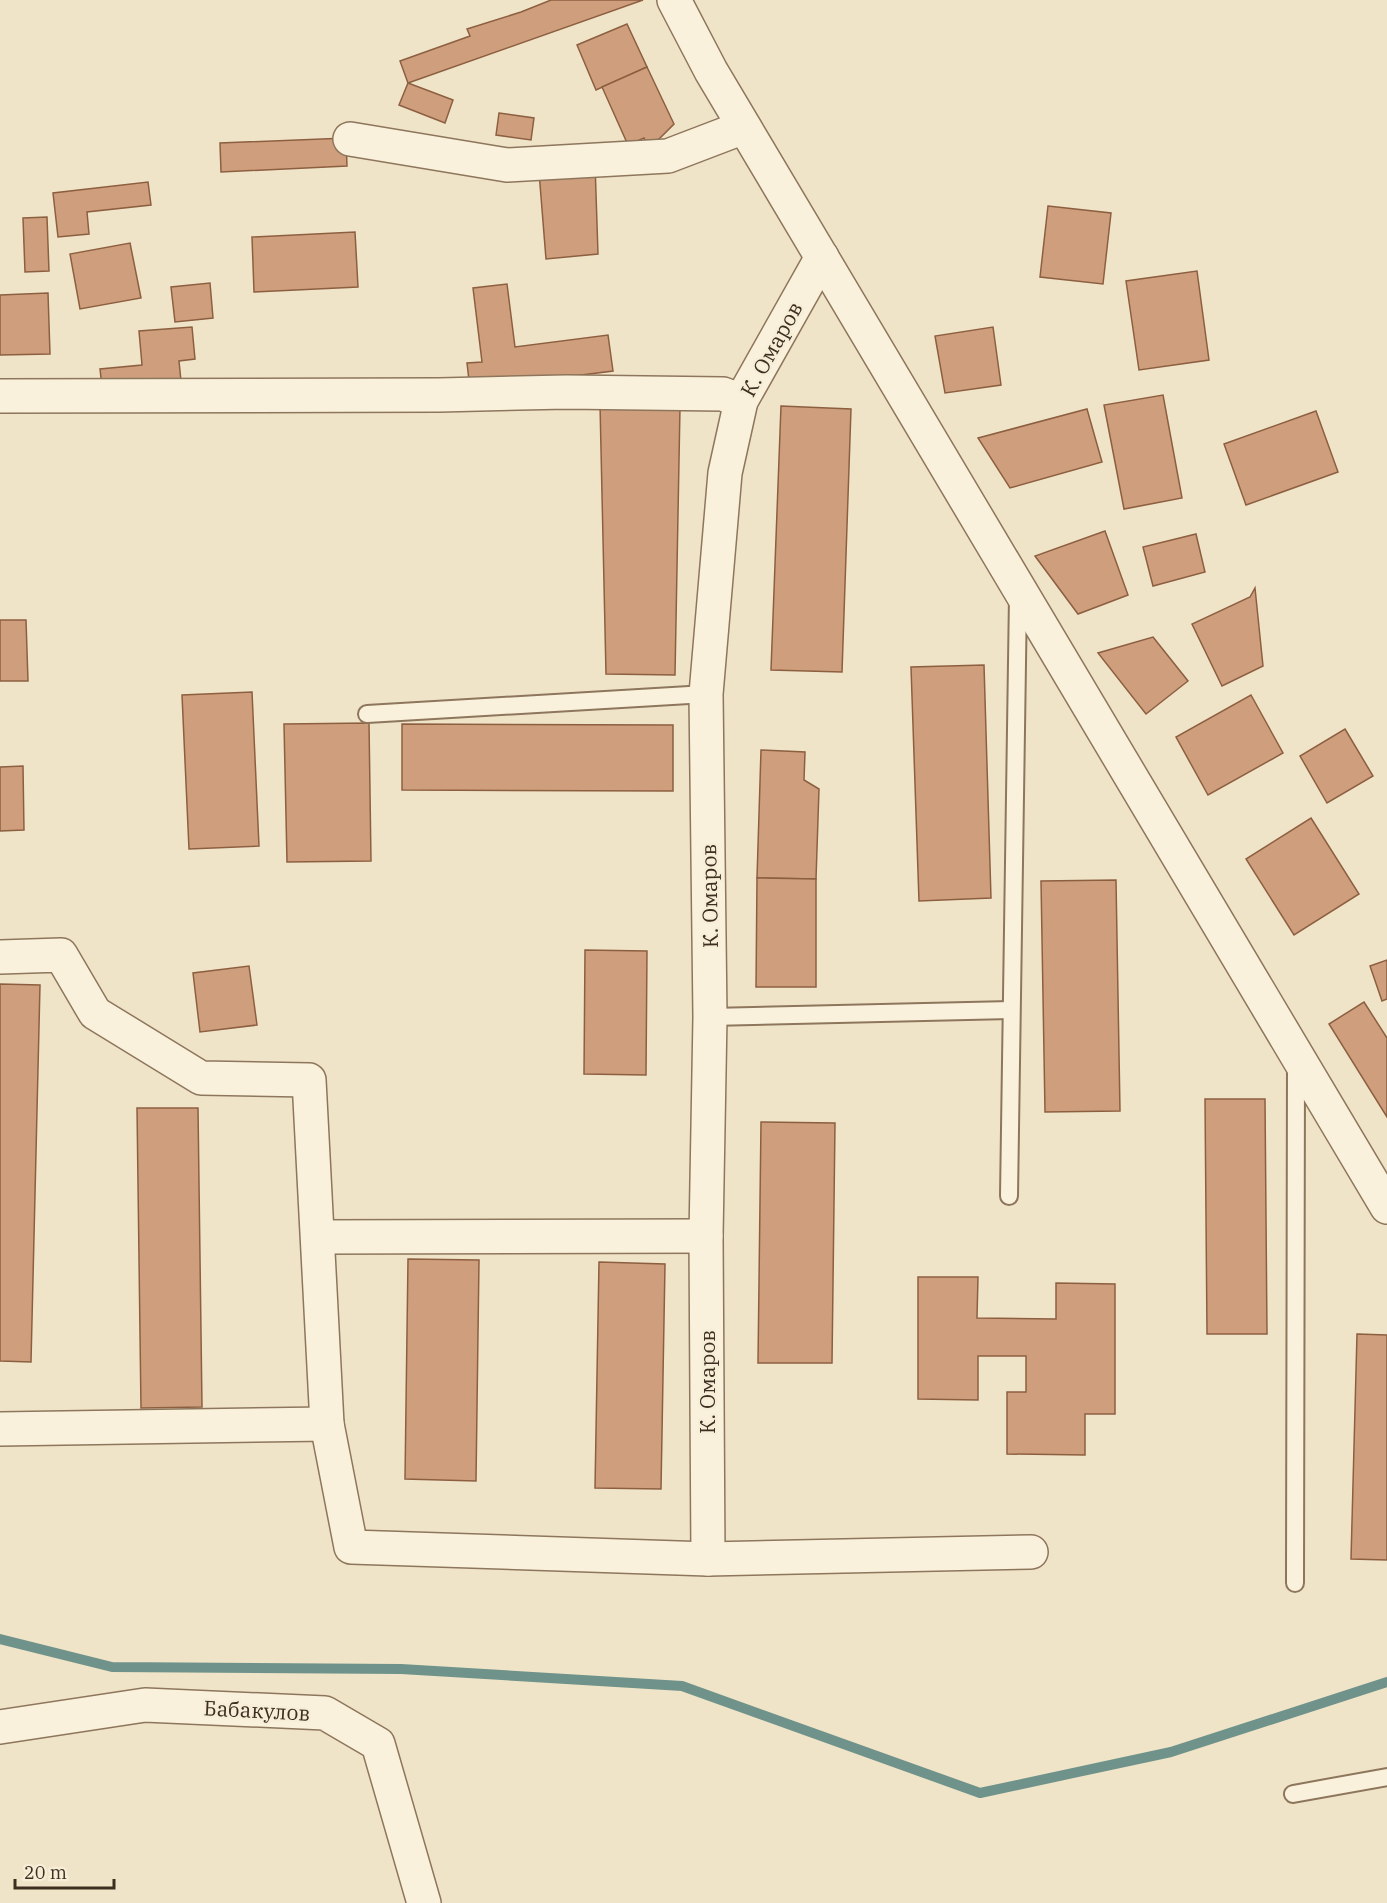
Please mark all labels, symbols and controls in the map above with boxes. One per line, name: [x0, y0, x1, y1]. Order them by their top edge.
street label: К. Омаров: [734, 297, 808, 401]
street label: К. Омаров: [694, 844, 724, 948]
street label: К. Омаров: [693, 1330, 721, 1434]
street label: Бабакулов: [203, 1693, 311, 1727]
scale bar: [15, 1852, 114, 1890]
text: 20 m: [24, 1861, 67, 1884]

